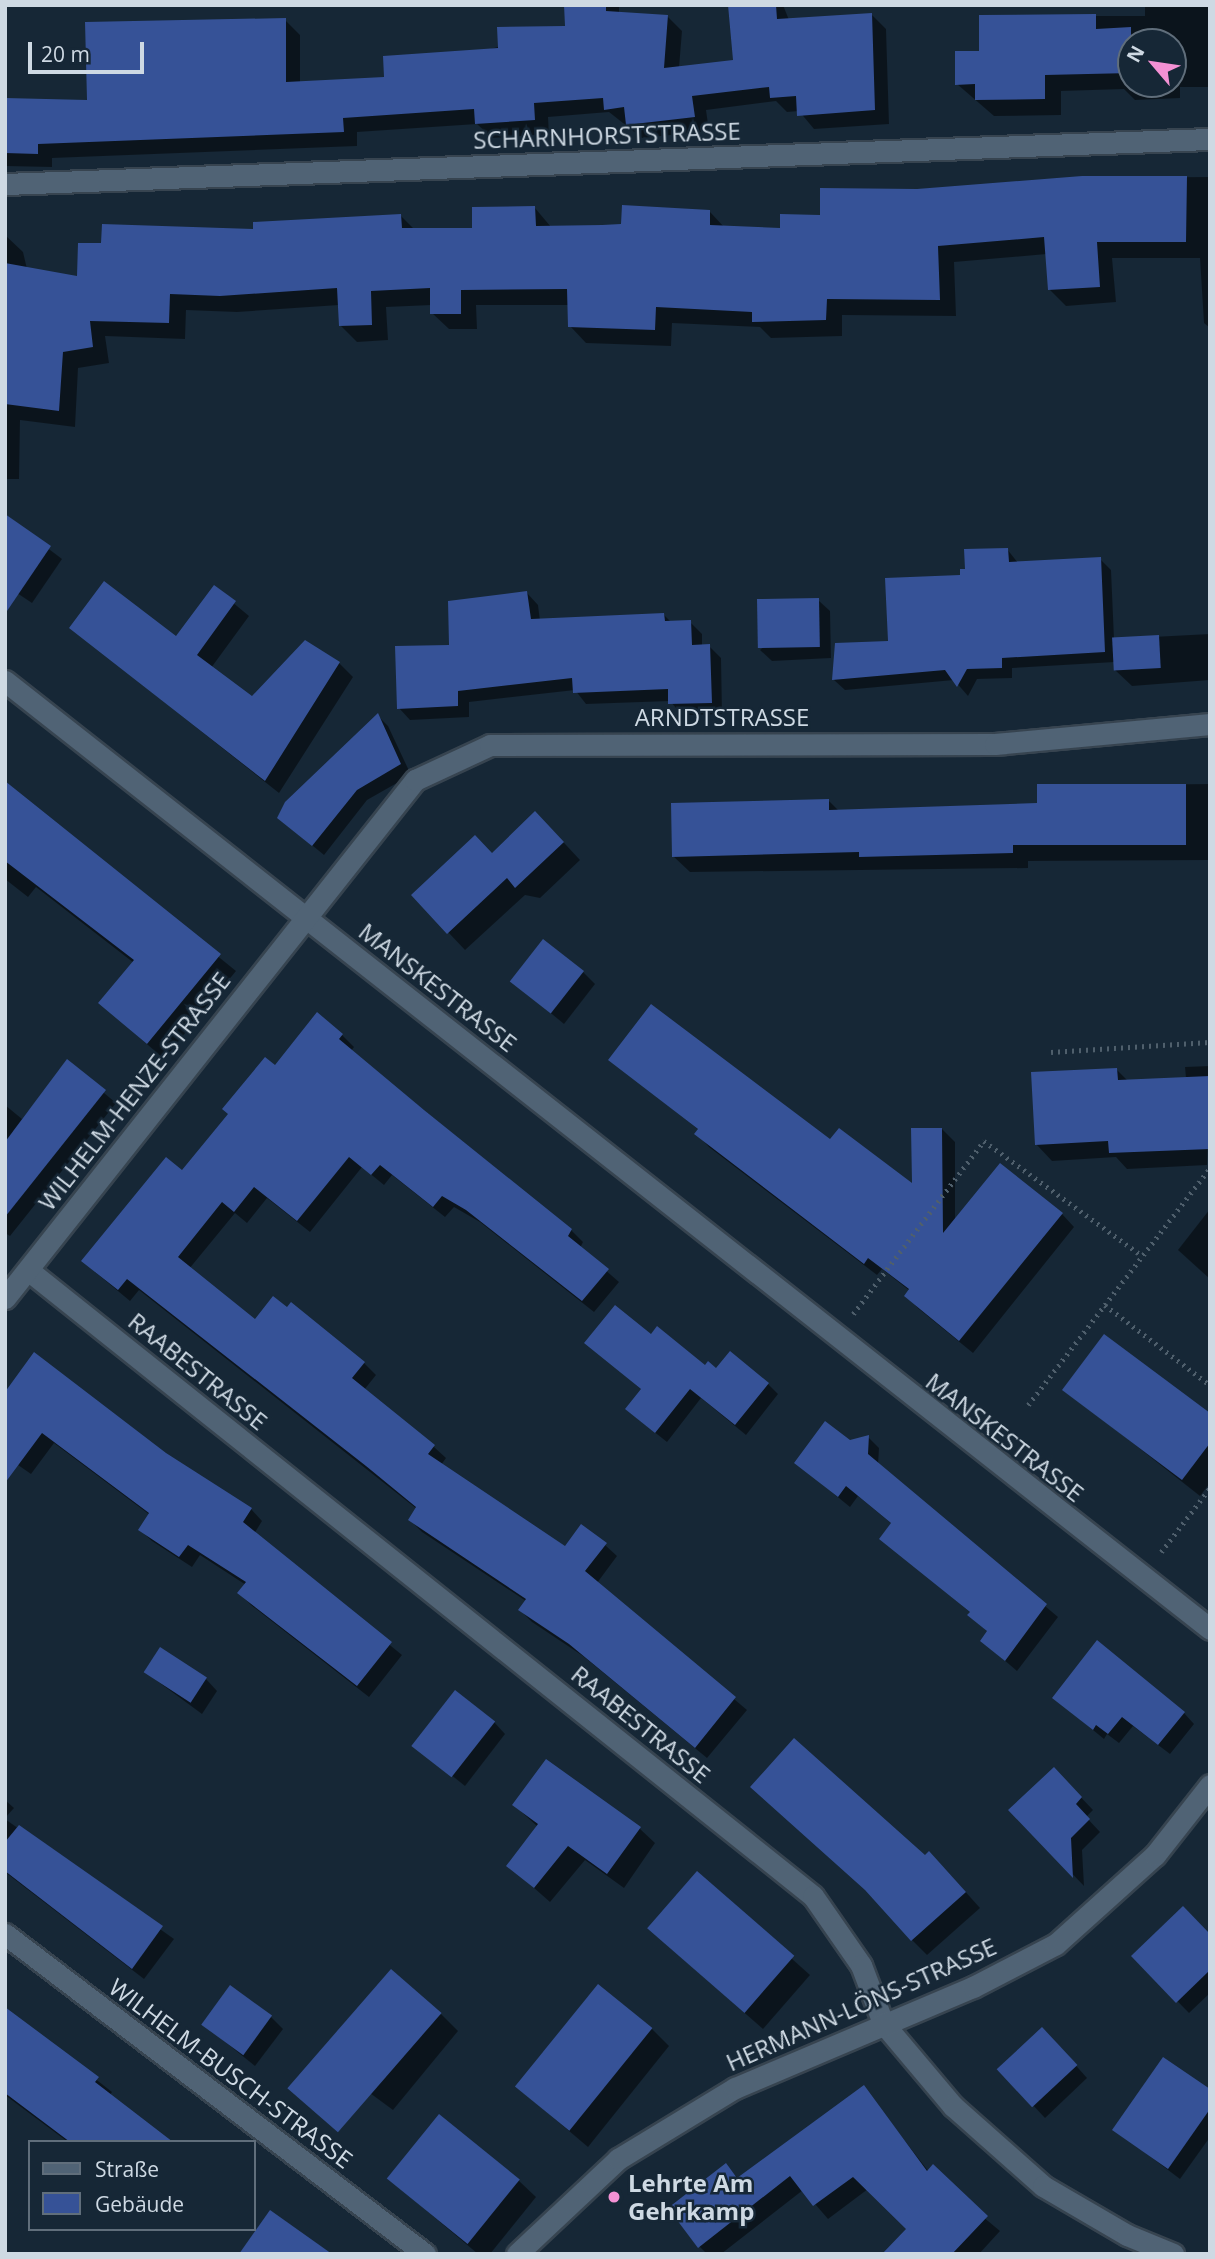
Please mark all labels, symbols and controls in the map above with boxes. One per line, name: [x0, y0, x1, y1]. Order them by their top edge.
scale bar: [32, 28, 147, 72]
north arrow: [1117, 28, 1187, 98]
text: 20 m: [41, 40, 90, 68]
text: N: [1120, 41, 1150, 67]
street label: SCHARNHORSTSTRASSE: [473, 116, 741, 154]
street label: ARNDTSTRASSE: [635, 703, 809, 731]
street label: MANSKESTRASSE: [353, 917, 523, 1057]
street label: WILHELM-HENZE-STRASSE: [32, 966, 236, 1216]
street label: RAABESTRASSE: [123, 1306, 273, 1436]
street label: MANSKESTRASSE: [920, 1367, 1090, 1507]
street label: RAABESTRASSE: [566, 1659, 716, 1789]
street label: HERMANN-LÖNS-STRASSE: [721, 1931, 1001, 2077]
street label: WILHELM-BUSCH-STRASSE: [104, 1972, 358, 2174]
legend: [28, 2140, 256, 2231]
text: Straße: [95, 2155, 159, 2183]
place label: Lehrte Am Gehrkamp: [628, 2169, 754, 2225]
marker: Lehrte Am Gehrkamp: [606, 2189, 622, 2205]
text: Gebäude: [95, 2190, 184, 2218]

